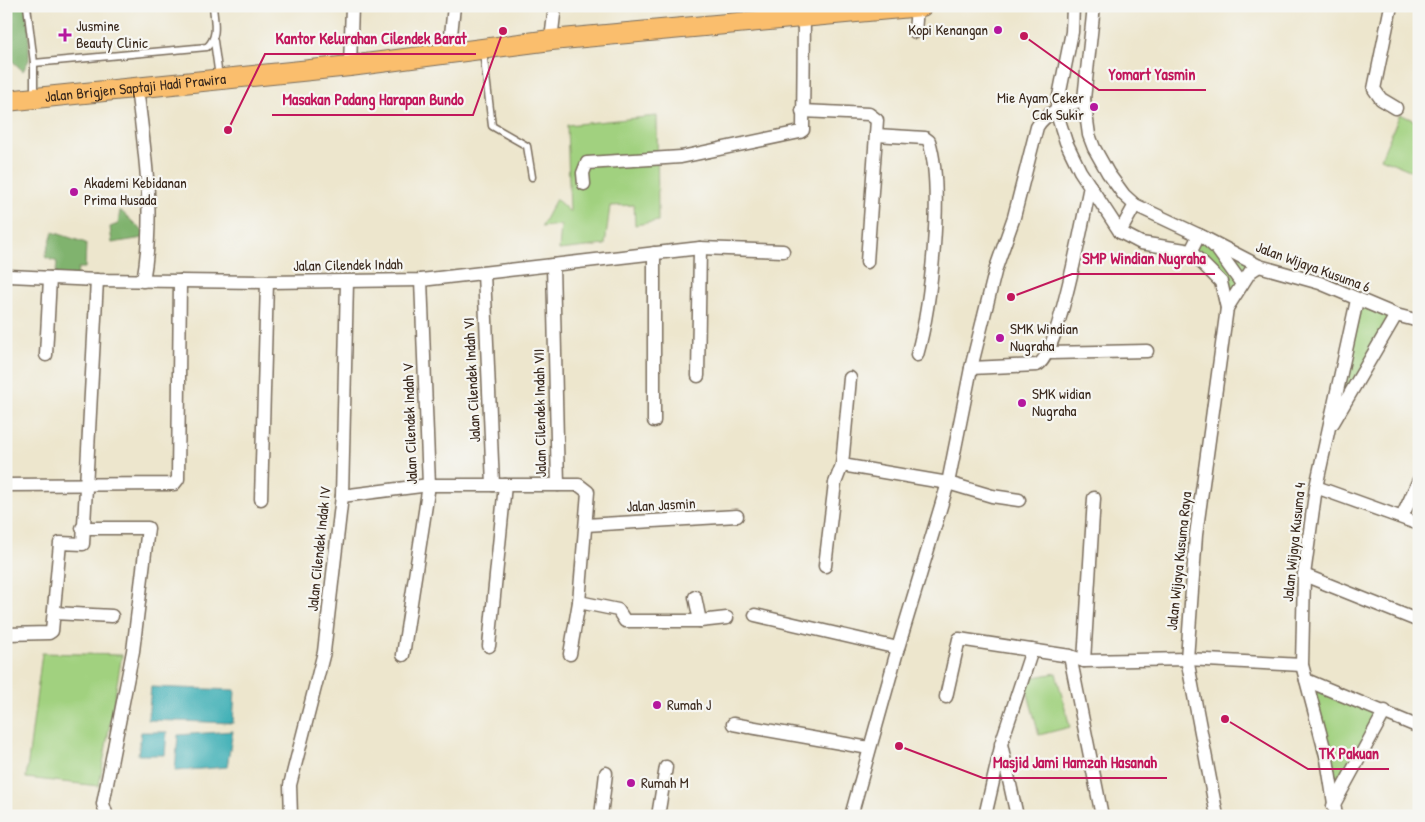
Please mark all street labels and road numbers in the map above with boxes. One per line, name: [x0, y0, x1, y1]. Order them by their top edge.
street label: Jalan Brigjen Saptaji Hadi Prawira: [44, 68, 227, 107]
street label: Jalan Wijaya Kusuma 6: [1253, 236, 1373, 297]
street label: Jalan Cilendek Indah: [293, 253, 403, 276]
street label: Jalan Cilendek Indah VI: [458, 317, 485, 443]
street label: Jalan Cilendek Indah VII: [528, 349, 551, 477]
street label: Jalan Cilendek Indah V: [397, 362, 422, 485]
street label: Jalan Wijaya Kusuma 4: [1277, 481, 1310, 603]
street label: Jalan Cilendek Indak IV: [302, 485, 336, 612]
street label: Jalan Wijaya Kusuma Raya: [1161, 490, 1196, 631]
street label: Jalan Jasmin: [626, 492, 696, 517]

